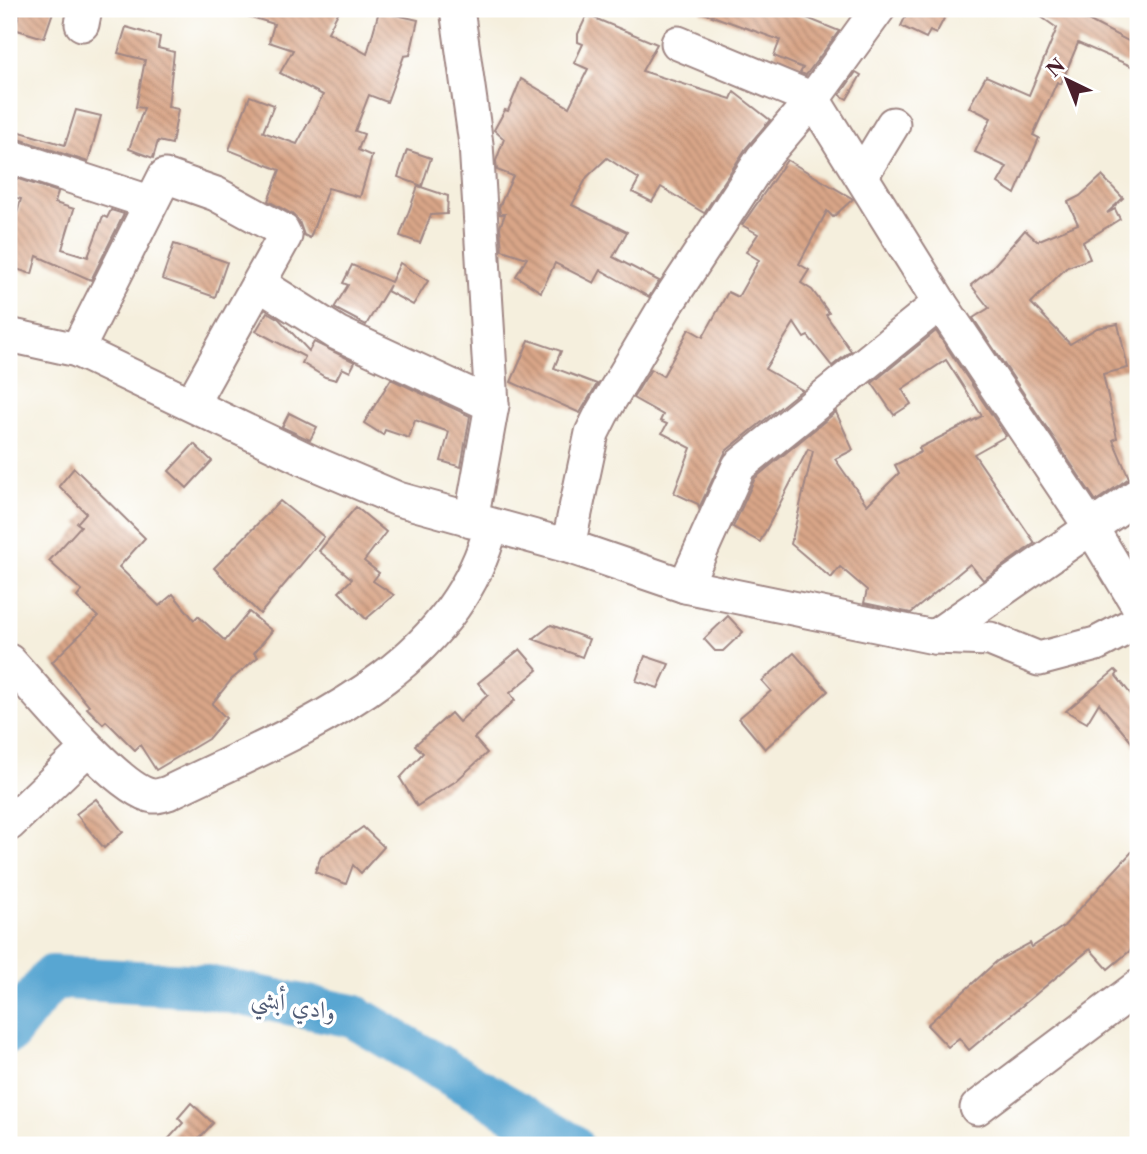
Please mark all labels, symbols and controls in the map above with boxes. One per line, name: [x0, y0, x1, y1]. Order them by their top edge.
north arrow: [1032, 46, 1102, 116]
text: N: [1042, 54, 1070, 82]
water label: وادي أبشي: [248, 980, 339, 1034]

